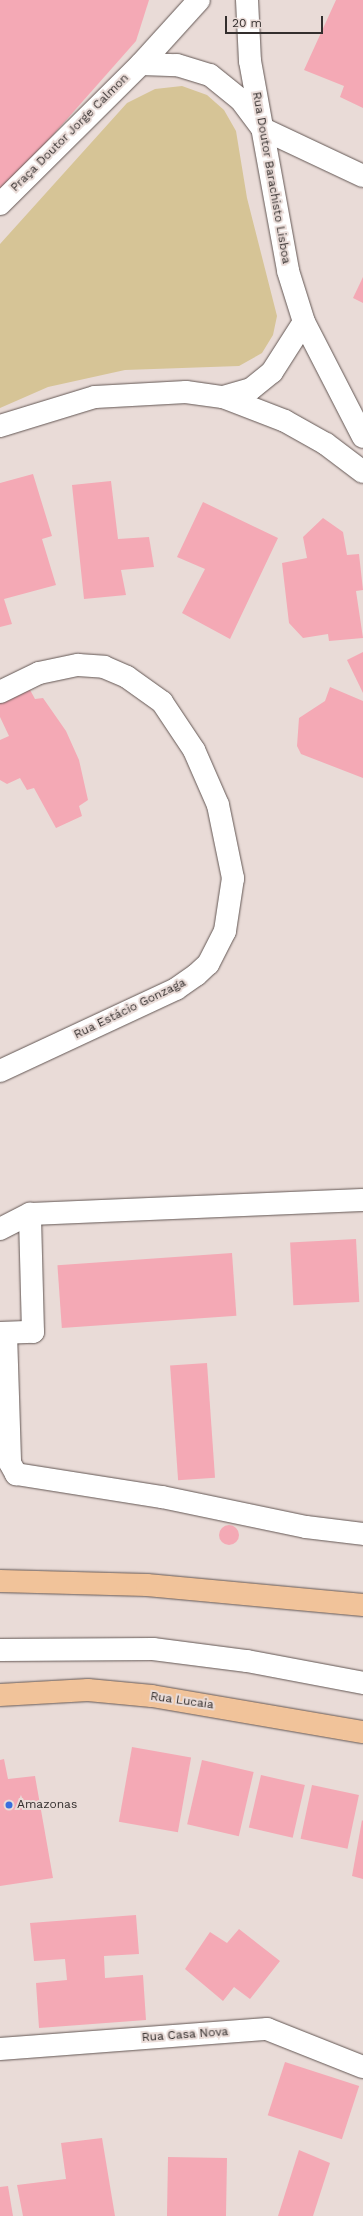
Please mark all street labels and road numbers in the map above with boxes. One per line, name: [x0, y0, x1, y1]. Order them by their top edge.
street label: Praça Doutor Jorge Calmon: [8, 71, 132, 195]
street label: Rua Doutor Barachisto Lisboa: [249, 91, 293, 265]
street label: Rua Estácio Gonzaga: [72, 976, 188, 1042]
street label: Rua Lucaia: [149, 1689, 215, 1713]
street label: Rua Casa Nova: [141, 2025, 229, 2045]

